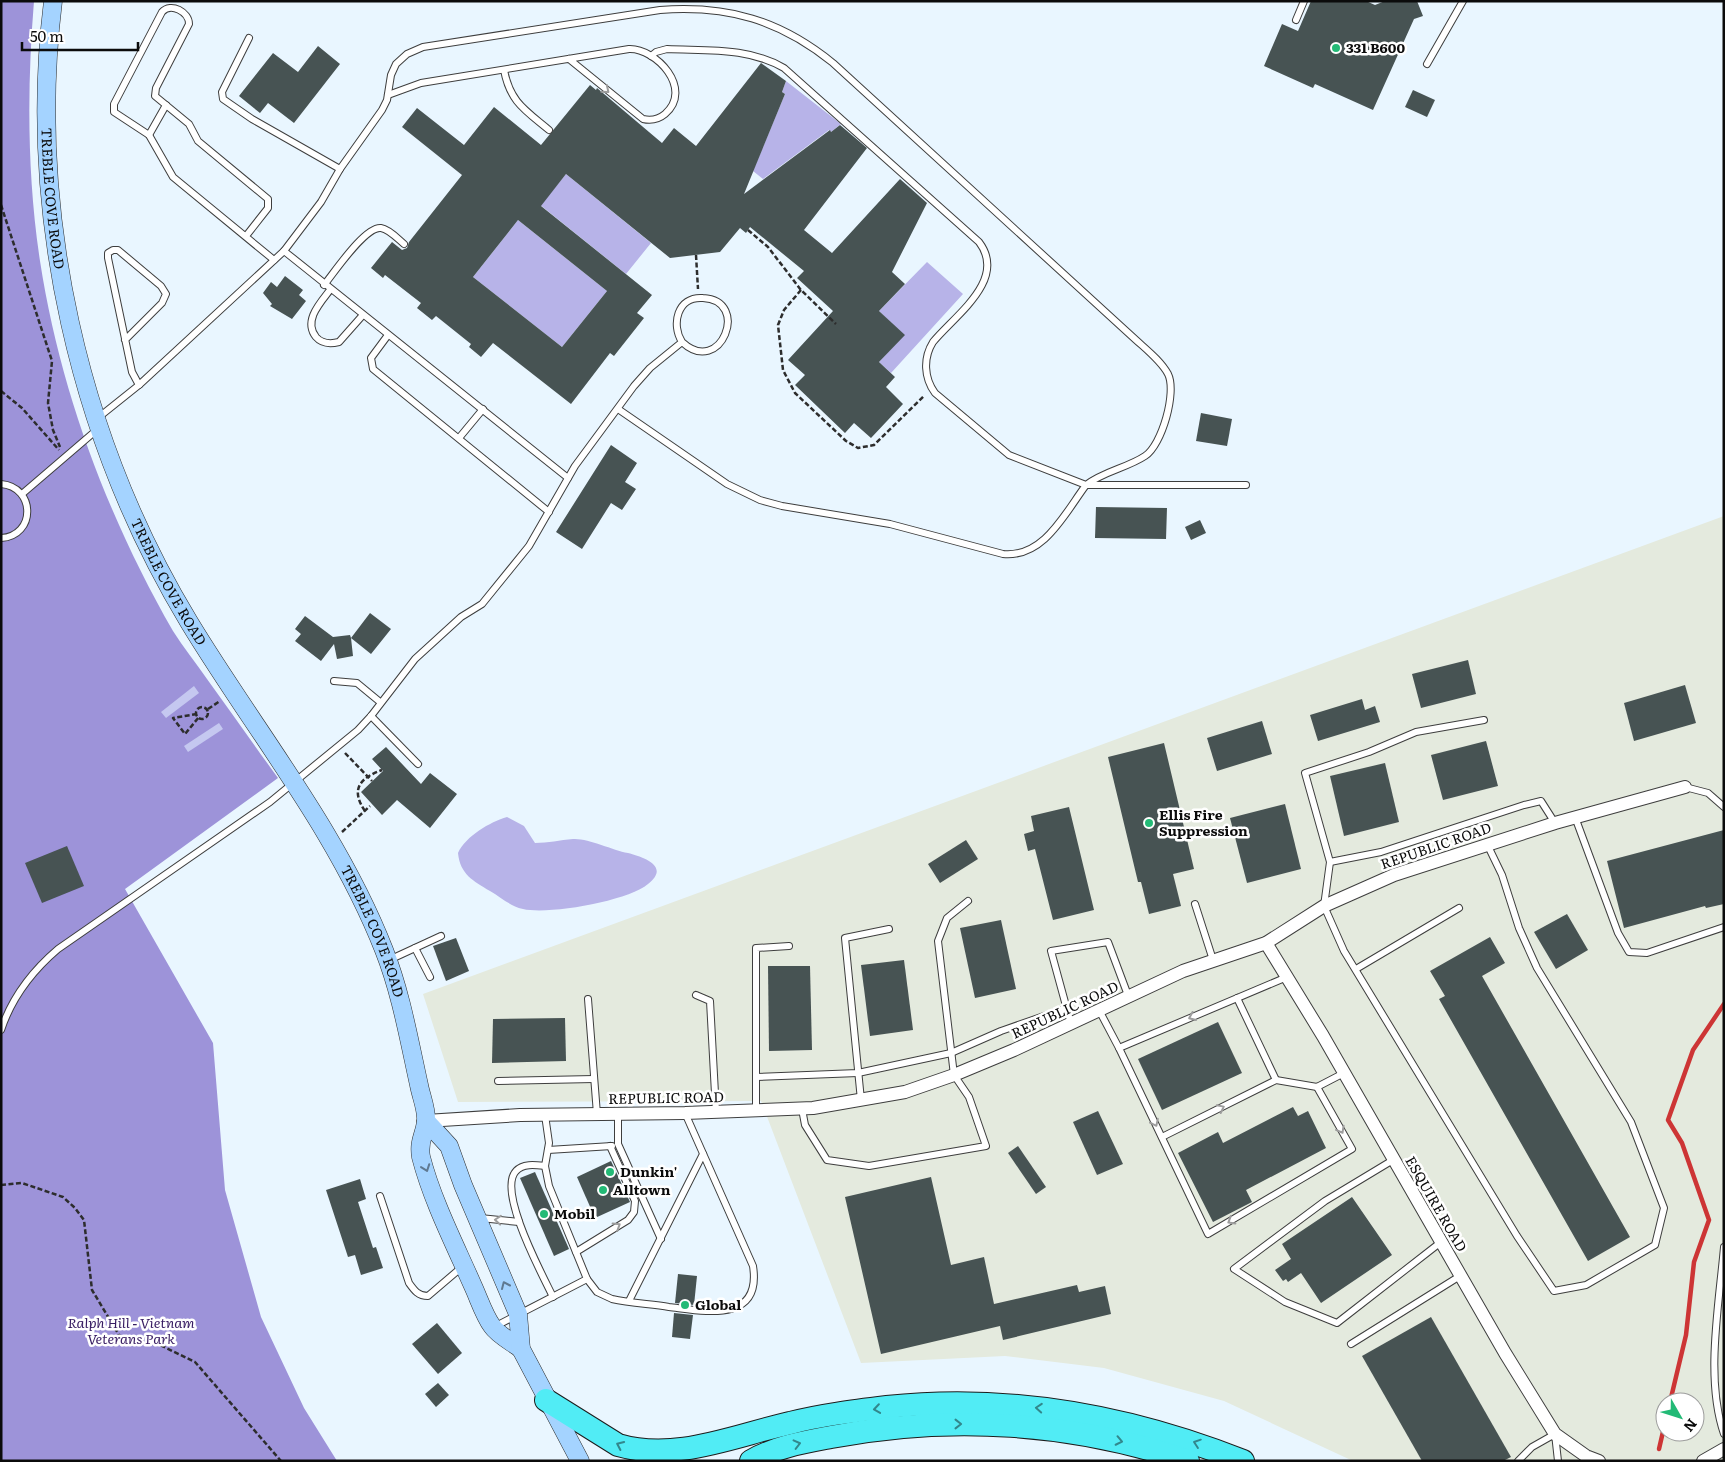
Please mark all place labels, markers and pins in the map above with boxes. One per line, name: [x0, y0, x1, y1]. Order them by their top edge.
place label: 331 B600: [1346, 37, 1405, 57]
marker: 331 B600: [1330, 42, 1342, 54]
place label: Ellis Fire Suppression: [1159, 804, 1248, 840]
marker: Ellis Fire Suppression: [1143, 817, 1155, 829]
place label: Dunkin': [620, 1161, 677, 1181]
marker: Dunkin': [604, 1166, 616, 1178]
place label: Alltown: [613, 1179, 671, 1199]
marker: Alltown: [597, 1184, 609, 1196]
place label: Mobil: [554, 1203, 595, 1223]
marker: Mobil: [538, 1208, 550, 1220]
place label: Global: [695, 1294, 741, 1314]
marker: Global: [679, 1299, 691, 1311]

